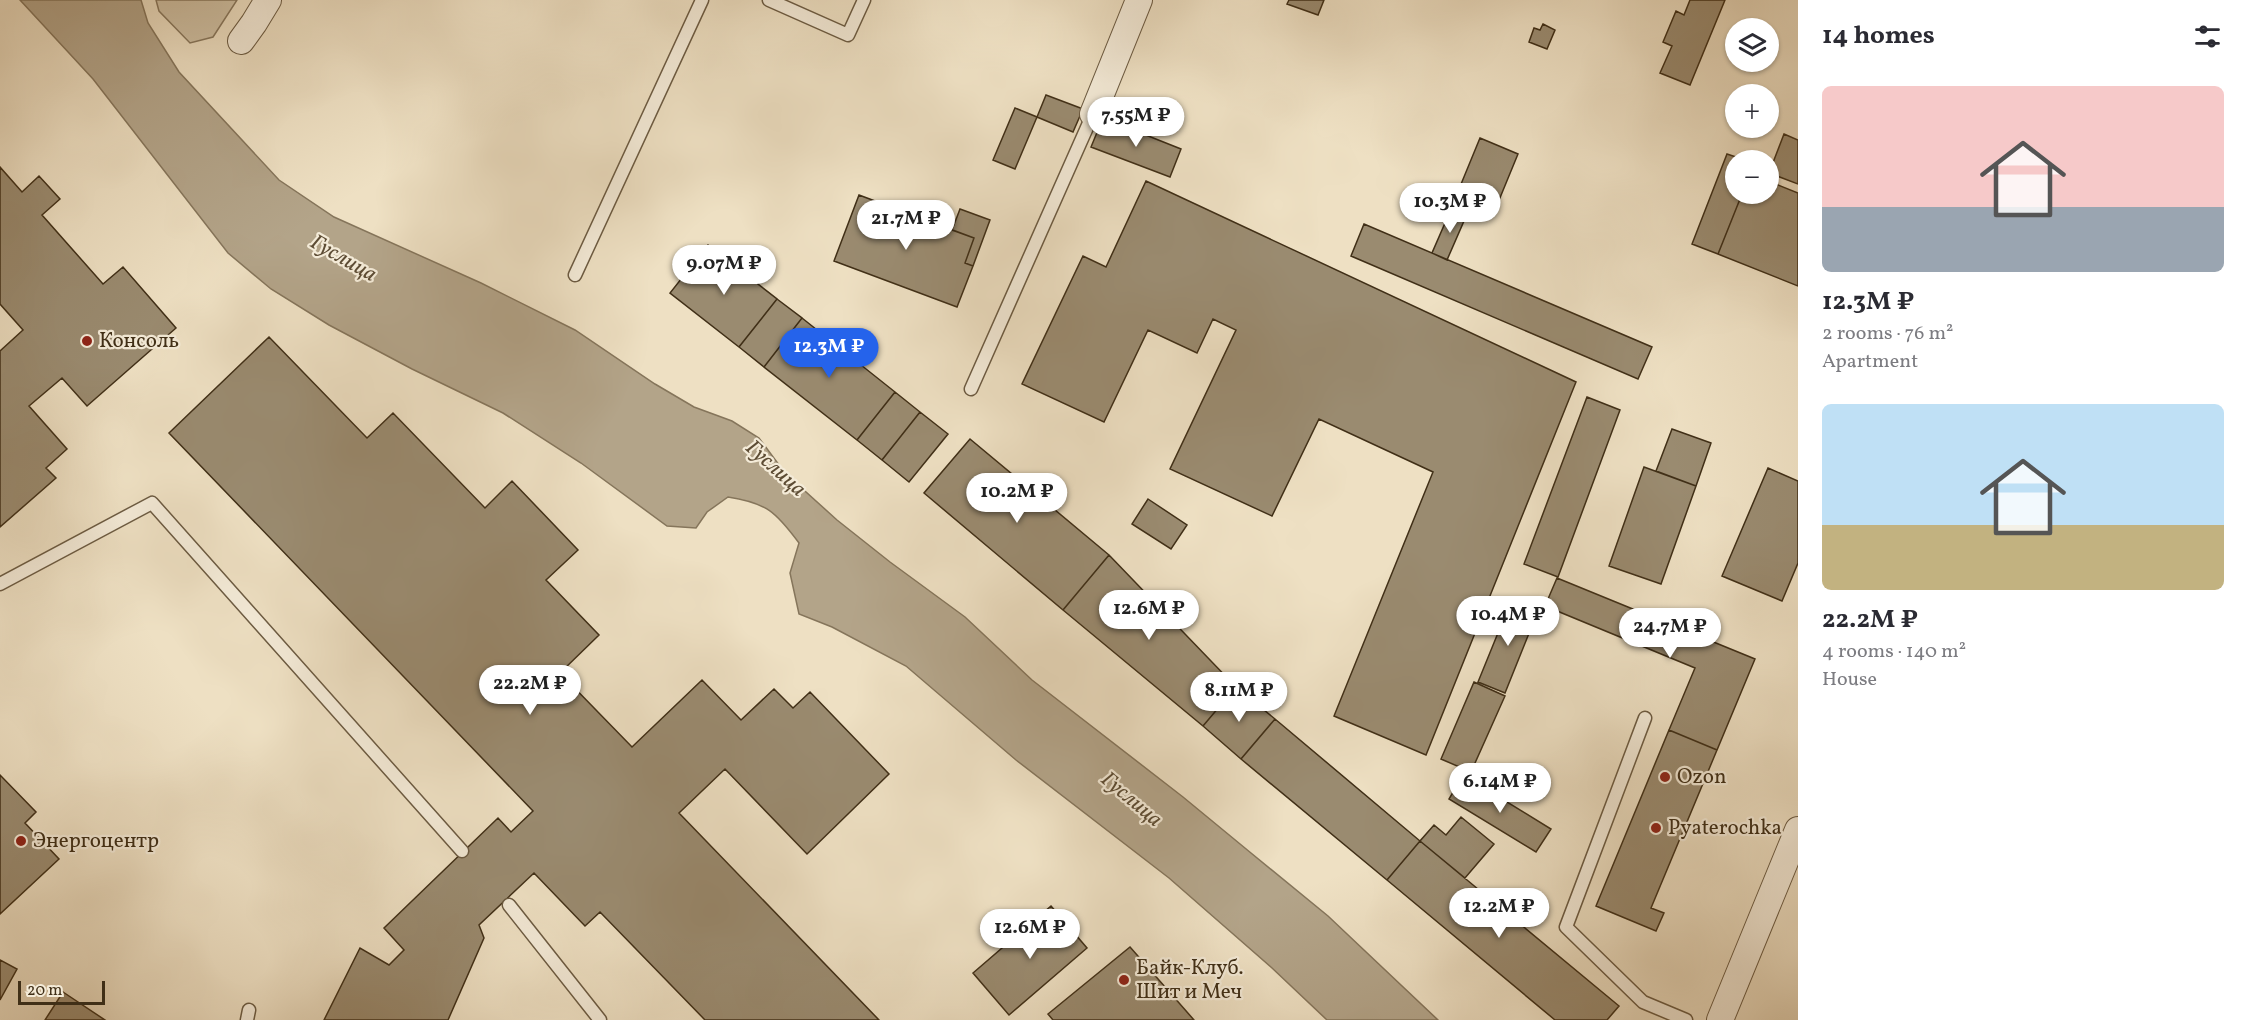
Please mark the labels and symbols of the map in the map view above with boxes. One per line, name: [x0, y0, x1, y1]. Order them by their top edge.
pin: 7.55M ₽: [1081, 97, 1191, 148]
pin: 10.3M ₽: [1395, 183, 1505, 234]
pin: 21.7M ₽: [851, 200, 961, 251]
water label: Гуслица: [304, 228, 382, 290]
pin: 9.07M ₽: [669, 245, 779, 296]
place label: Консоль: [99, 327, 179, 356]
pin: 12.3M ₽: [774, 328, 884, 379]
marker: Консоль: [80, 334, 94, 348]
water label: Гуслица: [738, 433, 812, 505]
pin: 10.2M ₽: [962, 473, 1072, 524]
pin: 12.6M ₽: [1094, 590, 1204, 641]
pin: 10.4M ₽: [1453, 596, 1563, 647]
pin: 24.7M ₽: [1615, 608, 1725, 659]
pin: 22.2M ₽: [475, 665, 585, 716]
pin: 8.11M ₽: [1184, 672, 1294, 723]
pin: 6.14M ₽: [1445, 763, 1555, 814]
place label: Ozon: [1677, 763, 1727, 792]
water label: Гуслица: [1093, 765, 1169, 835]
marker: Ozon: [1658, 770, 1672, 784]
place label: Pyaterochka: [1668, 814, 1782, 843]
marker: Pyaterochka: [1649, 821, 1663, 835]
place label: Энергоцентр: [33, 827, 159, 856]
marker: Энергоцентр: [14, 834, 28, 848]
pin: 12.2M ₽: [1444, 888, 1554, 939]
pin: 12.6M ₽: [975, 909, 1085, 960]
place label: Байк-Клуб. Шит и Меч: [1136, 954, 1243, 1007]
marker: Байк-Клуб. Шит и Меч: [1117, 973, 1131, 987]
scale bar: [18, 978, 105, 1006]

